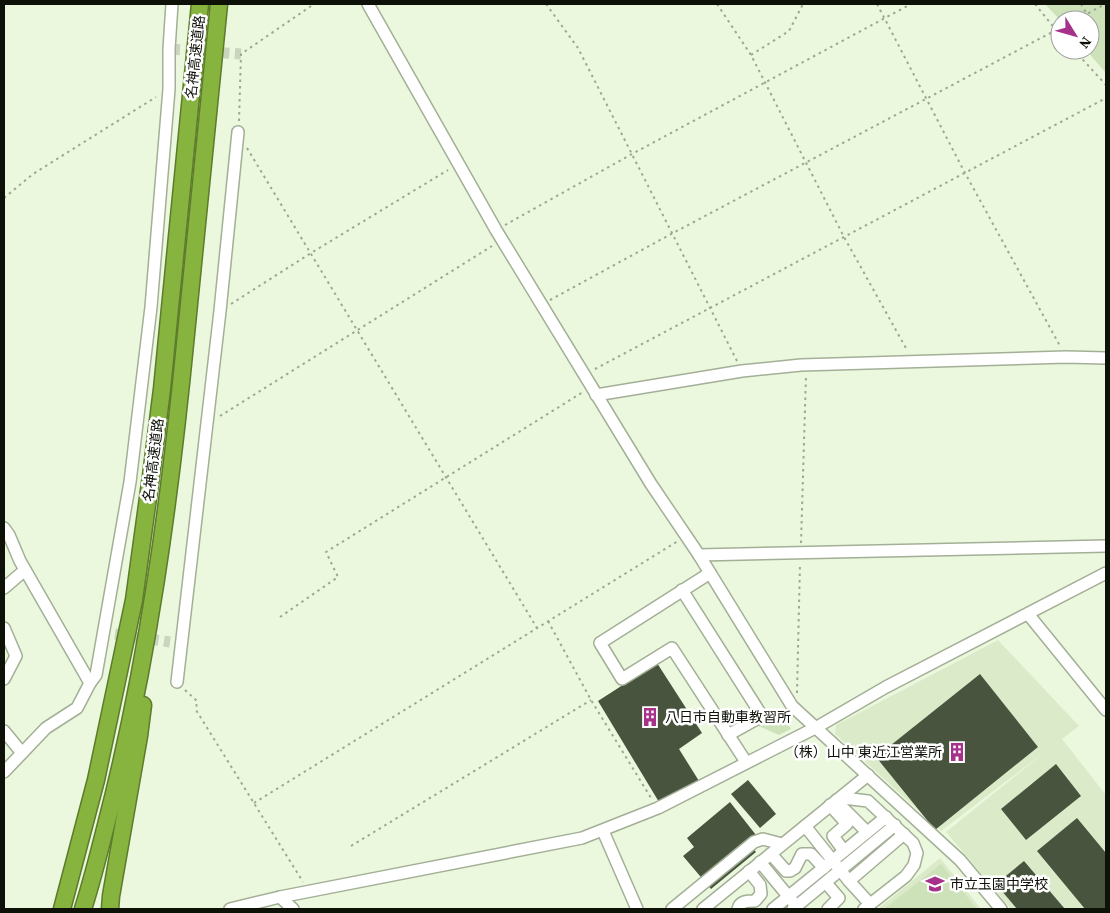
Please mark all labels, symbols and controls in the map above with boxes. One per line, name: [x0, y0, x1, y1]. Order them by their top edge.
north arrow: [1050, 10, 1100, 60]
street label: 名神高速道路: [181, 14, 209, 100]
text: N: [1074, 33, 1096, 53]
street label: 名神高速道路: [138, 417, 168, 503]
building icon: 八日市自動車教習所: [639, 706, 661, 728]
place label: 八日市自動車教習所: [665, 707, 791, 727]
building icon: （株）山中 東近江営業所: [946, 741, 968, 763]
place label: （株）山中 東近江営業所: [785, 742, 942, 762]
school or university icon: 市立玉園中学校: [924, 873, 946, 895]
place label: 市立玉園中学校: [950, 874, 1048, 894]

